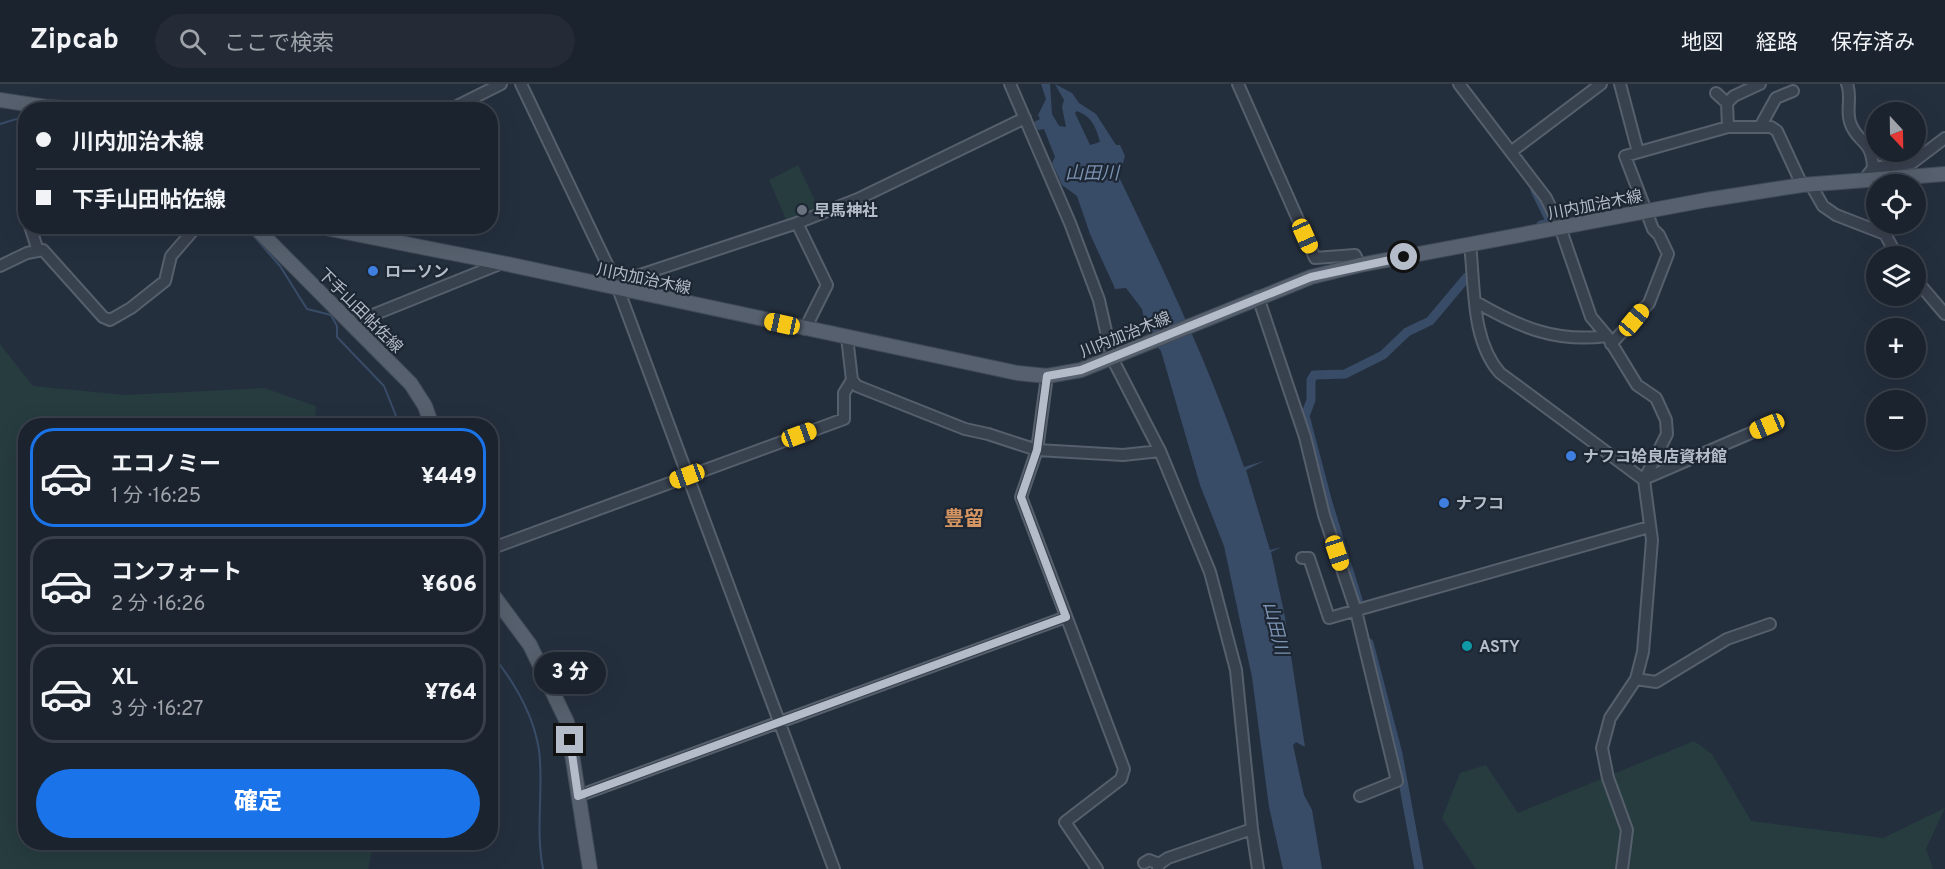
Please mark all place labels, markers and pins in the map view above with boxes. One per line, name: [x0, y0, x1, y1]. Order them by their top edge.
place label: 早馬神社: [814, 201, 878, 222]
marker: 早馬神社: [795, 203, 809, 217]
place label: ローソン: [385, 263, 449, 283]
marker: ローソン: [366, 264, 380, 278]
place label: ナフコ姶良店資材館: [1583, 447, 1727, 468]
marker: ナフコ姶良店資材館: [1564, 449, 1578, 463]
place label: ナフコ: [1456, 495, 1504, 515]
marker: ナフコ: [1437, 496, 1451, 510]
place label: ASTY: [1479, 638, 1520, 658]
marker: ASTY: [1460, 639, 1474, 653]

